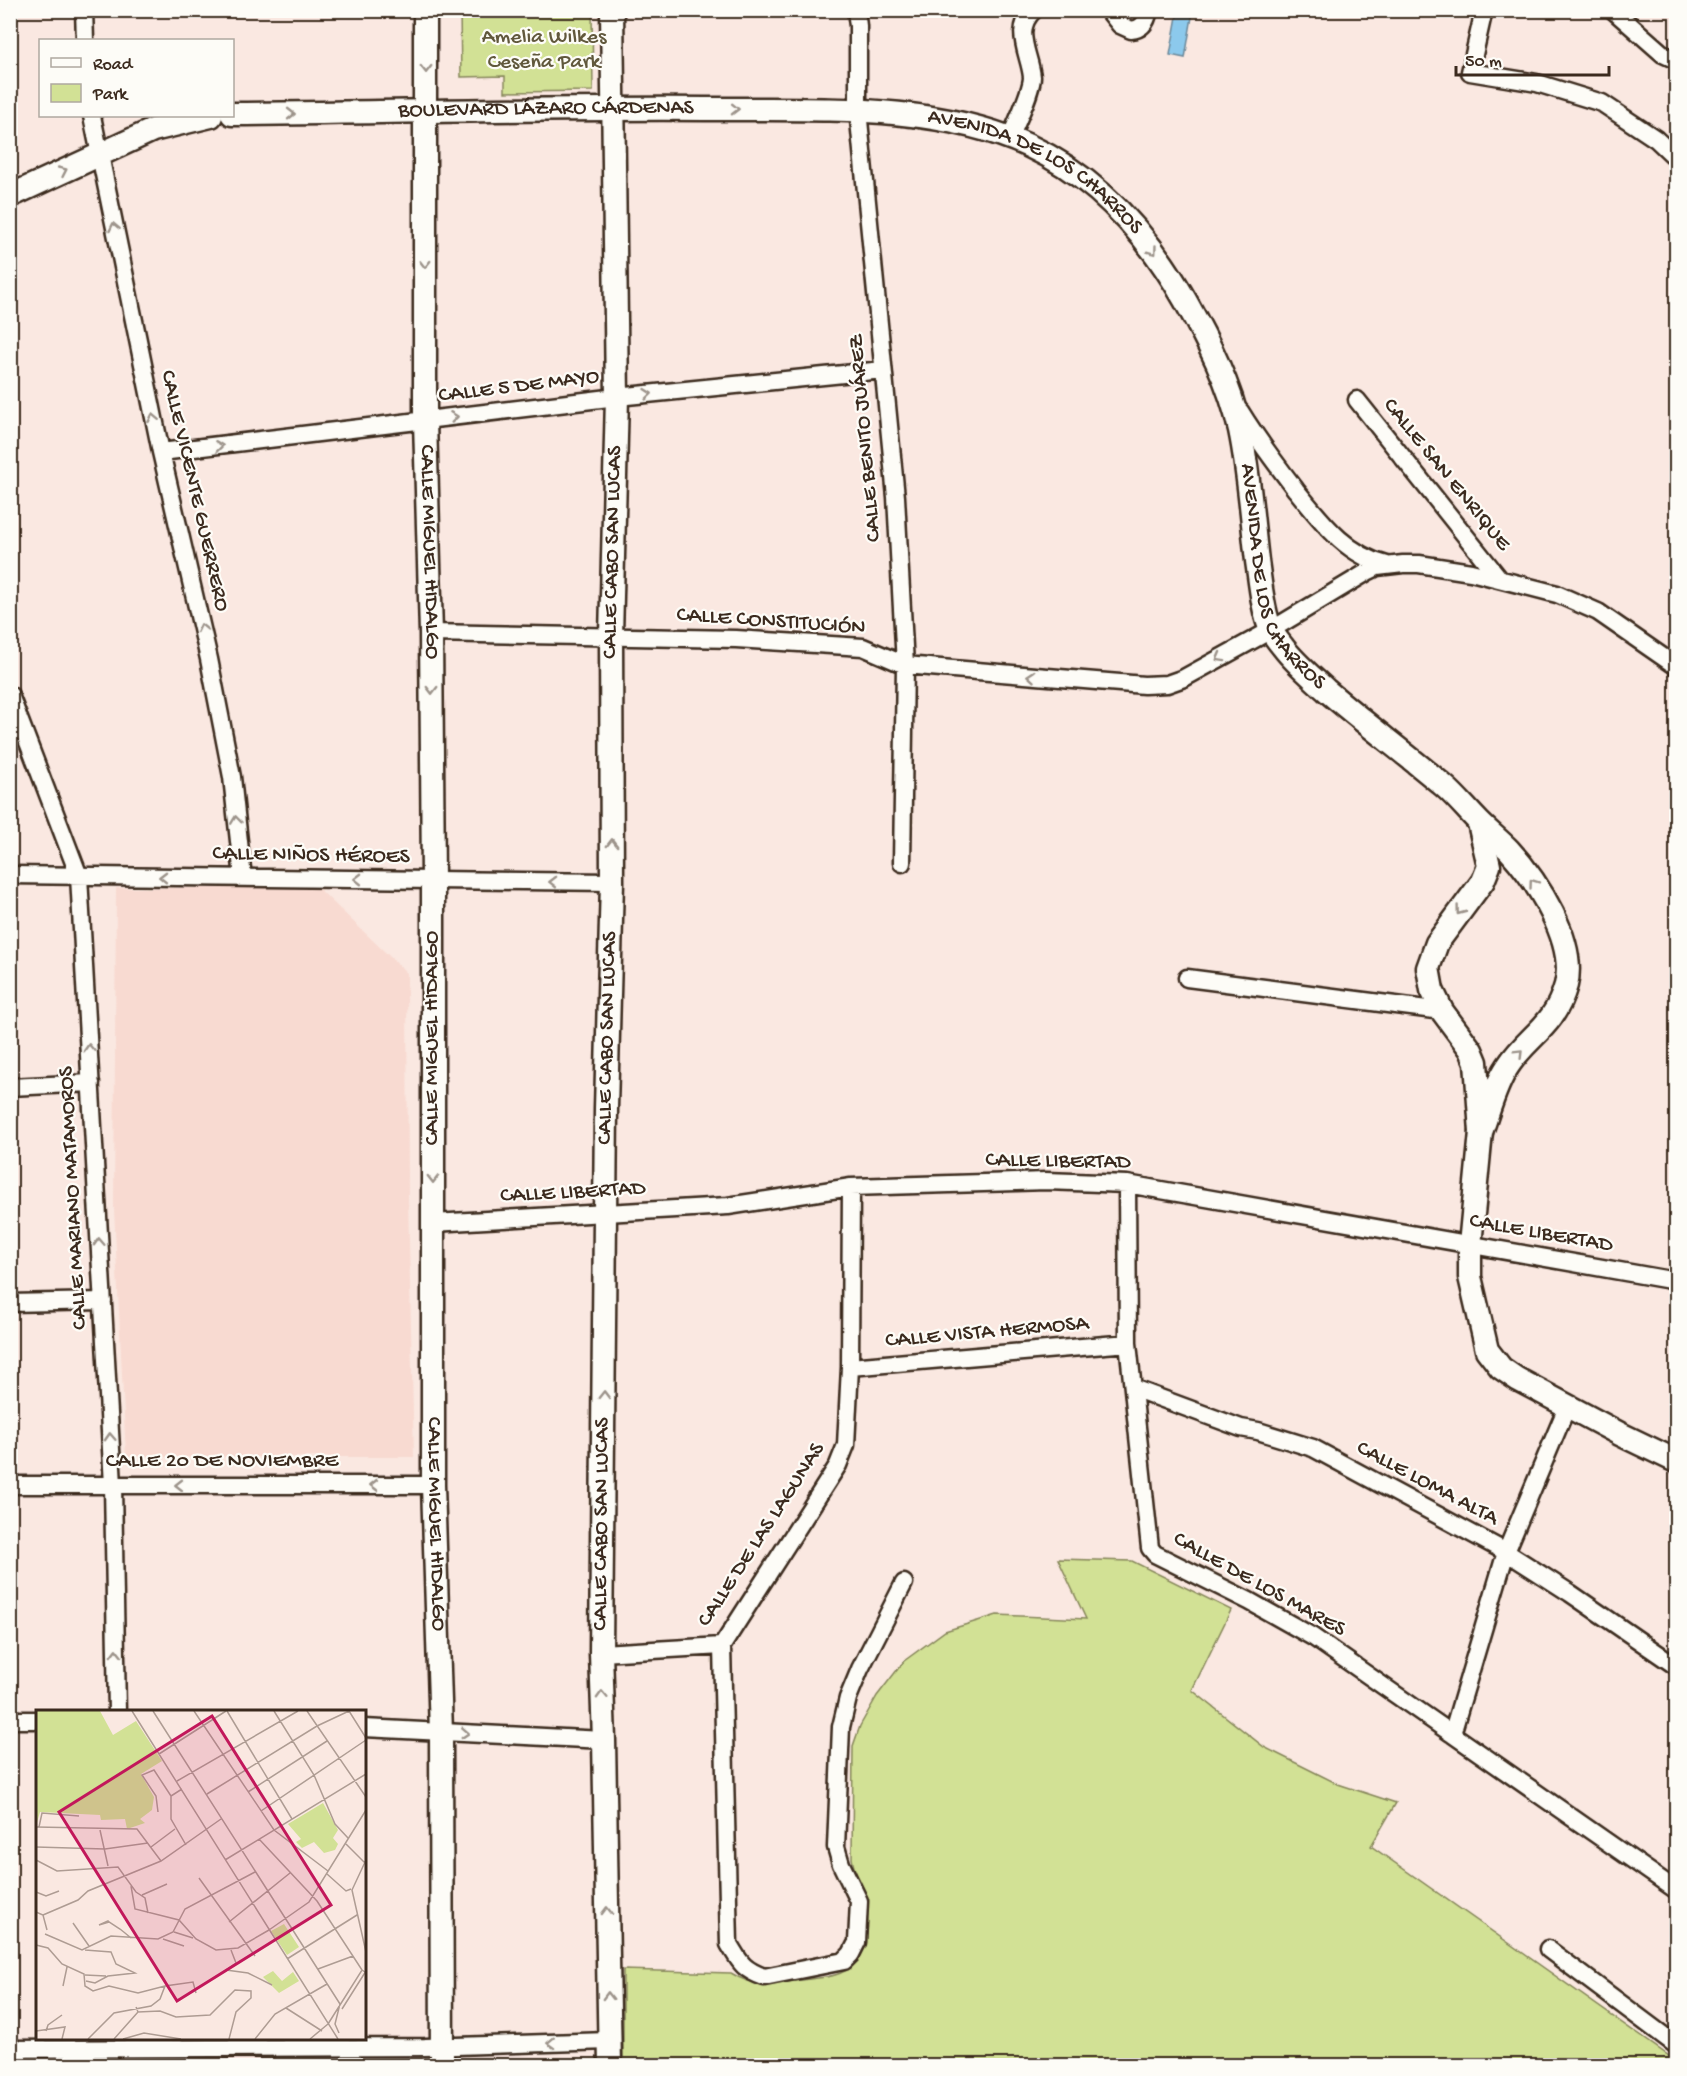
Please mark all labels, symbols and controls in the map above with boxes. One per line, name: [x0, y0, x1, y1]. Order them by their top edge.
park label: Amelia Wilkes Ceseña Park: [482, 25, 607, 76]
legend: [39, 39, 234, 117]
scale bar: [1456, 39, 1609, 77]
text: 50 m: [1465, 52, 1502, 73]
text: Road: [93, 55, 134, 76]
one-way arrow: [420, 64, 432, 73]
text: Park: [92, 85, 129, 106]
street label: BOULEVARD LÁZARO CÁRDENAS: [397, 96, 695, 125]
one-way arrow: [730, 103, 739, 115]
street label: AVENIDA DE LOS CHARROS: [926, 104, 1148, 241]
one-way arrow: [286, 108, 295, 120]
one-way arrow: [57, 167, 68, 179]
one-way arrow: [109, 222, 122, 232]
one-way arrow: [1146, 244, 1157, 255]
one-way arrow: [419, 259, 431, 268]
street label: CALLE BENITO JUÁREZ: [844, 332, 888, 543]
street label: CALLE 5 DE MAYO: [437, 364, 601, 410]
street label: CALLE VICENTE GUERRERO: [154, 368, 234, 614]
one-way arrow: [643, 388, 652, 401]
street label: CALLE SAN ENRIQUE: [1377, 393, 1516, 558]
one-way arrow: [449, 412, 459, 424]
one-way arrow: [148, 413, 161, 423]
one-way arrow: [214, 440, 223, 452]
street label: CALLE MIGUEL HIDALGO: [413, 444, 444, 659]
street label: CALLE CABO SAN LUCAS: [598, 445, 629, 659]
street label: AVENIDA DE LOS CHARROS: [1233, 462, 1332, 697]
street label: CALLE CONSTITUCIÓN: [676, 602, 866, 642]
one-way arrow: [197, 623, 210, 633]
one-way arrow: [1216, 651, 1226, 662]
one-way arrow: [1027, 669, 1036, 682]
one-way arrow: [426, 685, 438, 694]
one-way arrow: [231, 815, 243, 824]
one-way arrow: [606, 839, 618, 848]
street label: CALLE NIÑOS HÉROES: [212, 841, 411, 871]
one-way arrow: [159, 871, 168, 883]
one-way arrow: [354, 873, 363, 885]
one-way arrow: [549, 875, 558, 888]
one-way arrow: [1529, 878, 1540, 889]
one-way arrow: [1456, 905, 1467, 916]
street label: CALLE CABO SAN LUCAS: [593, 930, 624, 1145]
street label: CALLE MIGUEL HIDALGO: [420, 931, 446, 1145]
one-way arrow: [82, 1043, 95, 1052]
one-way arrow: [1512, 1050, 1523, 1061]
street label: CALLE MARIANO MATAMOROS: [54, 1065, 94, 1330]
street label: CALLE LIBERTAD: [985, 1148, 1132, 1176]
one-way arrow: [427, 1174, 439, 1183]
street label: CALLE LIBERTAD: [500, 1176, 647, 1210]
street label: CALLE LIBERTAD: [1467, 1209, 1616, 1260]
one-way arrow: [93, 1238, 106, 1247]
street label: CALLE VISTA HERMOSA: [884, 1311, 1091, 1355]
one-way arrow: [598, 1390, 610, 1399]
street label: CALLE MIGUEL HIDALGO: [420, 1417, 451, 1632]
street label: CALLE CABO SAN LUCAS: [588, 1417, 616, 1631]
one-way arrow: [104, 1433, 117, 1442]
street label: CALLE LOMA ALTA: [1352, 1436, 1503, 1533]
street label: CALLE DE LAS LAGUNAS: [693, 1437, 832, 1632]
street label: CALLE 20 DE NOVIEMBRE: [106, 1449, 339, 1475]
one-way arrow: [175, 1479, 184, 1491]
one-way arrow: [370, 1479, 379, 1491]
street label: CALLE DE LOS MARES: [1168, 1527, 1351, 1644]
one-way arrow: [110, 1649, 122, 1658]
one-way arrow: [596, 1690, 609, 1699]
inset map: [36, 1710, 366, 2040]
one-way arrow: [460, 1727, 469, 1740]
one-way arrow: [601, 1906, 613, 1915]
one-way arrow: [602, 1992, 615, 2001]
one-way arrow: [546, 2037, 555, 2049]

